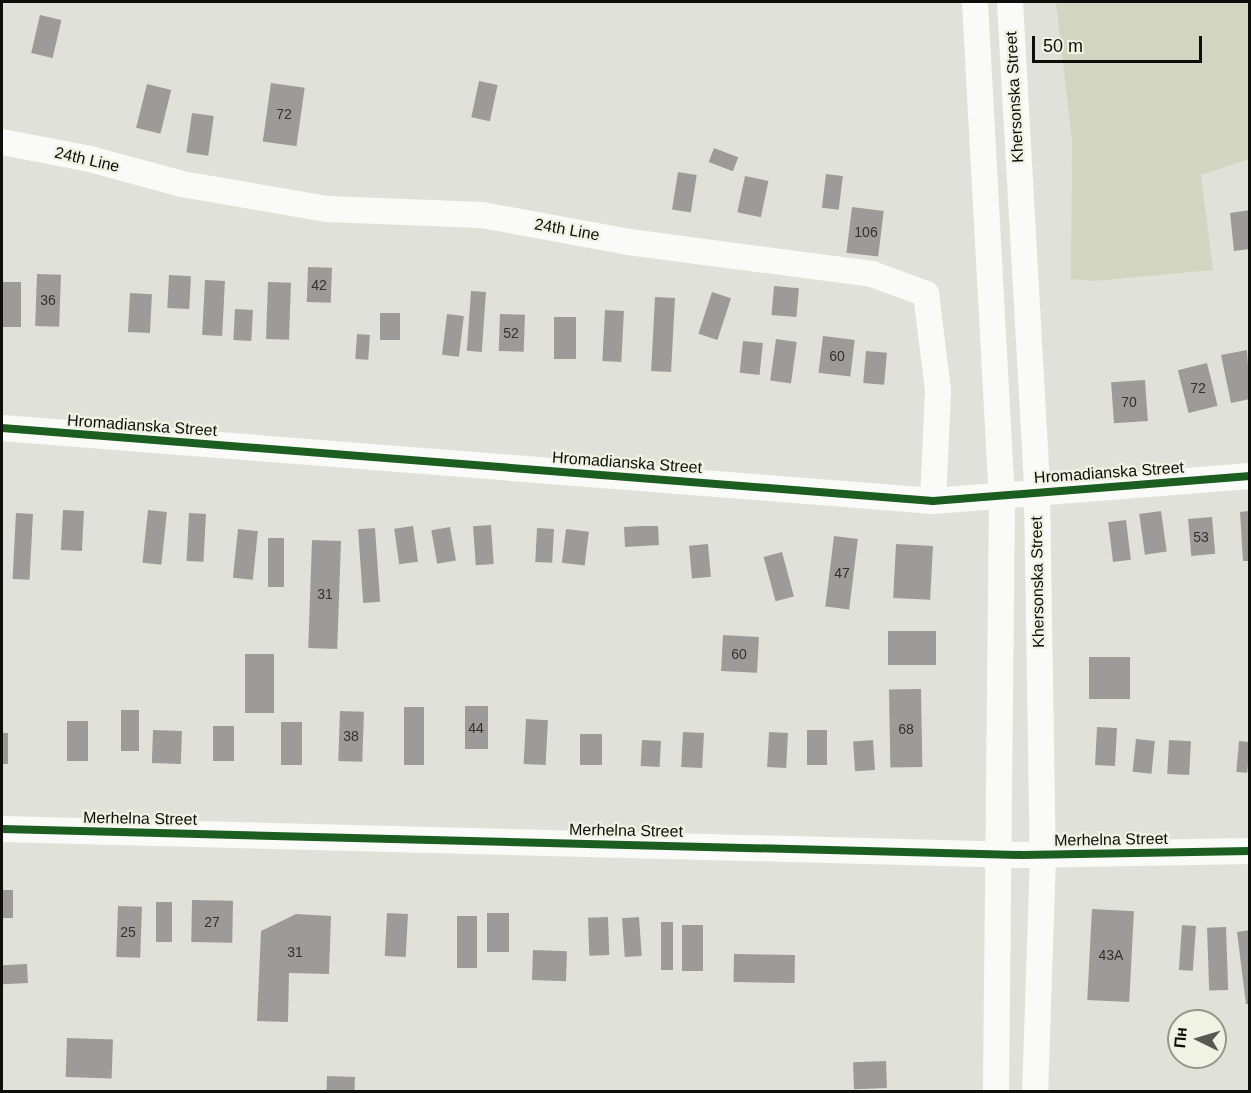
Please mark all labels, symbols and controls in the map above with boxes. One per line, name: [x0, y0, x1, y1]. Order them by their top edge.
scale bar: [1035, 24, 1204, 62]
street label: Khersonska Street: [1002, 31, 1028, 163]
text: 50 m: [1043, 36, 1083, 56]
house number: 72: [276, 106, 292, 122]
street label: 24th Line: [53, 143, 121, 177]
street label: 24th Line: [533, 215, 601, 245]
house number: 106: [854, 224, 878, 240]
house number: 42: [311, 277, 327, 293]
house number: 36: [40, 292, 56, 308]
house number: 52: [503, 325, 519, 341]
house number: 60: [829, 348, 845, 364]
house number: 72: [1190, 380, 1206, 396]
house number: 70: [1121, 394, 1137, 410]
street label: Hromadianska Street: [66, 411, 218, 441]
street label: Hromadianska Street: [551, 448, 703, 478]
street label: Hromadianska Street: [1033, 458, 1185, 488]
street label: Khersonska Street: [1027, 516, 1049, 648]
house number: 53: [1193, 529, 1209, 545]
house number: 47: [834, 565, 850, 581]
house number: 31: [317, 586, 333, 602]
house number: 60: [731, 646, 747, 662]
house number: 44: [468, 720, 484, 736]
house number: 68: [898, 721, 914, 737]
house number: 38: [343, 728, 359, 744]
street label: Merhelna Street: [83, 808, 197, 830]
street label: Merhelna Street: [569, 820, 683, 842]
street label: Merhelna Street: [1054, 829, 1168, 851]
house number: 27: [204, 914, 220, 930]
house number: 25: [120, 924, 136, 940]
house number: 31: [287, 944, 303, 960]
house number: 43А: [1099, 947, 1123, 963]
north arrow: [1167, 1009, 1227, 1069]
text: Пн: [1171, 1026, 1190, 1049]

